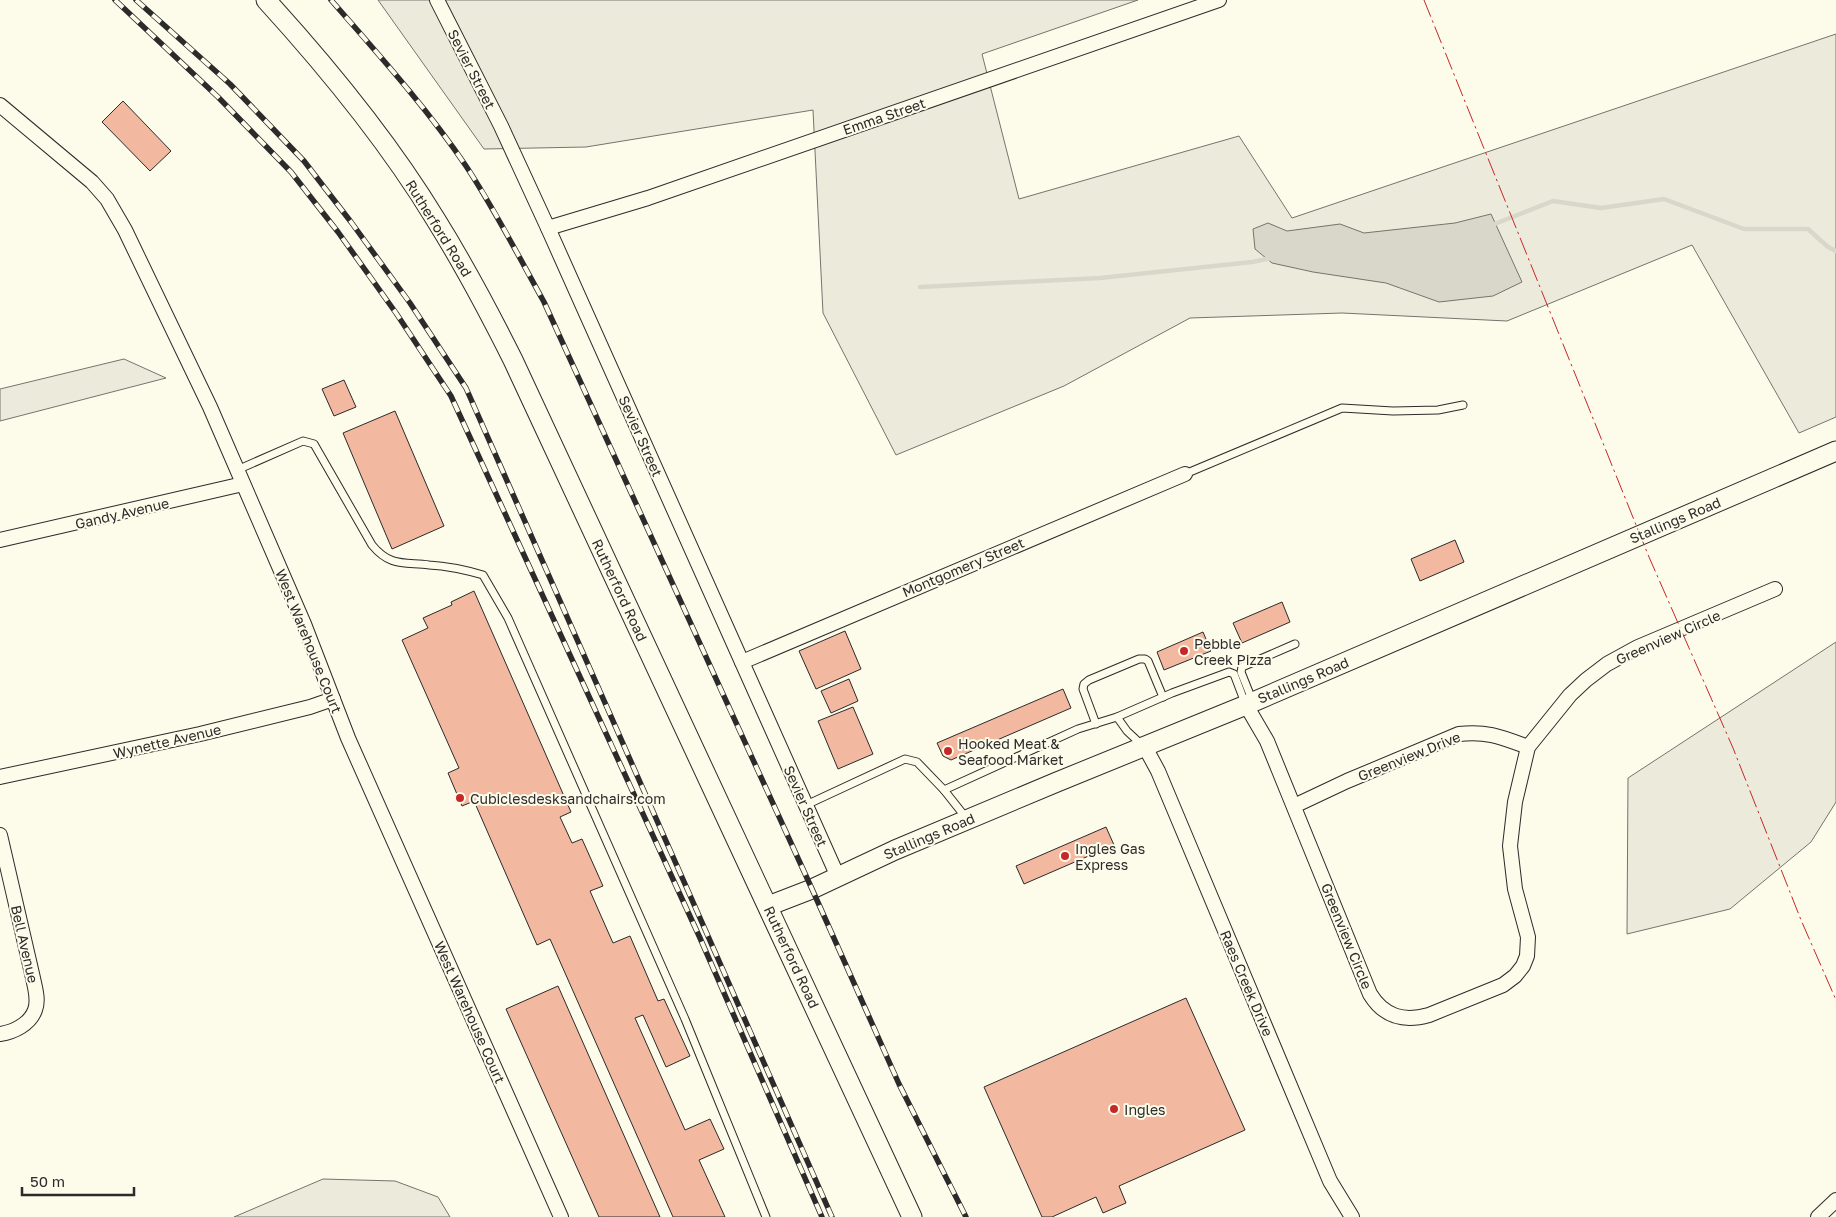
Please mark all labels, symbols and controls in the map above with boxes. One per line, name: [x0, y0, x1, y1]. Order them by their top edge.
street label: Sevier Street: [445, 26, 499, 112]
street label: Emma Street: [840, 94, 928, 138]
street label: Rutherford Road: [402, 176, 476, 280]
street label: Sevier Street: [616, 393, 666, 479]
street label: Stallings Road: [1627, 493, 1723, 547]
street label: Gandy Avenue: [73, 494, 171, 532]
street label: Montgomery Street: [900, 534, 1026, 600]
street label: Rutherford Road: [589, 536, 651, 644]
street label: West Warehouse Court: [272, 566, 346, 716]
street label: Greenview Circle: [1613, 606, 1723, 668]
place label: Pebble Creek Pizza: [1194, 635, 1272, 668]
marker: Pebble Creek Pizza: [1178, 645, 1190, 657]
street label: Stallings Road: [1255, 653, 1351, 707]
street label: Wynette Avenue: [111, 720, 223, 762]
street label: Greenview Drive: [1355, 728, 1463, 784]
place label: Hooked Meat & Seafood Market: [958, 735, 1064, 768]
marker: Hooked Meat & Seafood Market: [942, 745, 954, 757]
street label: Sevier Street: [781, 763, 831, 849]
place label: Cubiclesdesksandchairs.com: [470, 790, 666, 807]
marker: Cubiclesdesksandchairs.com: [454, 792, 466, 804]
street label: Stallings Road: [881, 809, 977, 863]
place label: Ingles Gas Express: [1075, 840, 1145, 873]
marker: Ingles Gas Express: [1059, 850, 1071, 862]
street label: Greenview Circle: [1318, 880, 1376, 992]
street label: Bell Avenue: [8, 903, 42, 985]
street label: Rutherford Road: [761, 903, 823, 1011]
street label: Raes Creek Drive: [1217, 927, 1277, 1039]
street label: West Warehouse Court: [431, 938, 509, 1086]
place label: Ingles: [1124, 1101, 1166, 1118]
marker: Ingles: [1108, 1103, 1120, 1115]
scale bar: [22, 1164, 135, 1196]
text: 50 m: [30, 1172, 65, 1190]

